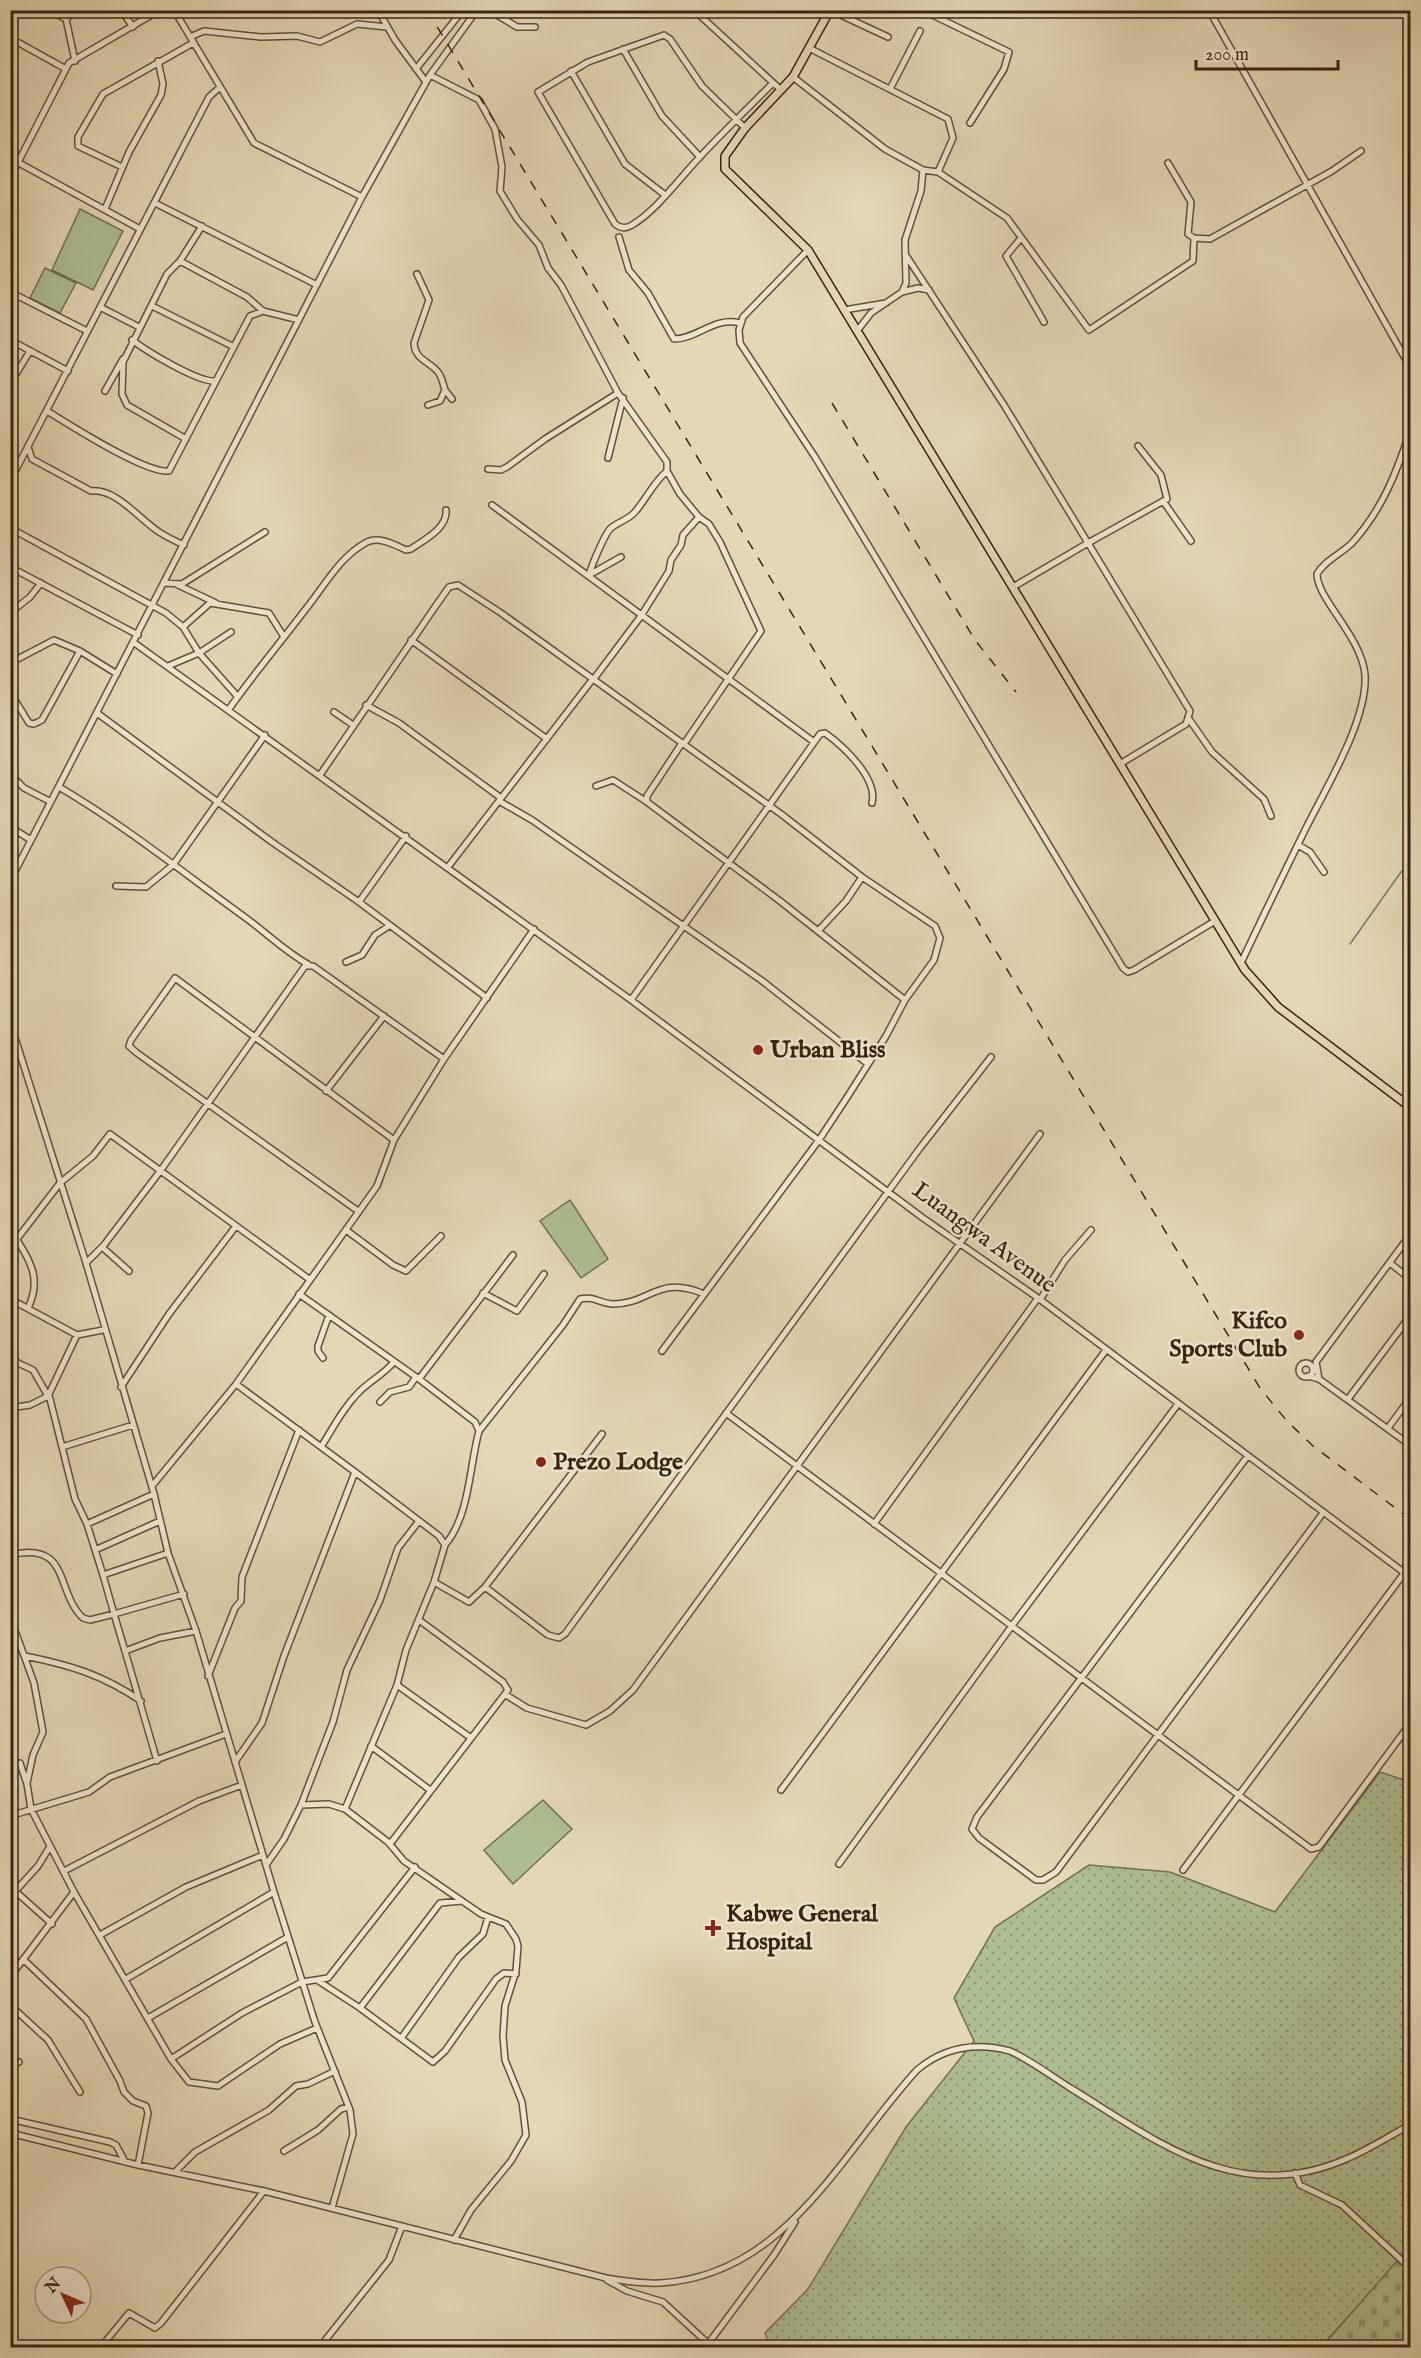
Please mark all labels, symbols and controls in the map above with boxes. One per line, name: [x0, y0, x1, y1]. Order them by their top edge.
scale bar: [1196, 33, 1338, 71]
text: 200 m: [1205, 44, 1249, 67]
place label: Urban Bliss: [769, 1035, 886, 1066]
marker: Urban Bliss: [751, 1043, 765, 1057]
street label: Luangwa Avenue: [906, 1175, 1062, 1301]
place label: Kifco Sports Club: [1169, 1306, 1287, 1365]
marker: Kifco Sports Club: [1292, 1328, 1306, 1342]
place label: Prezo Lodge: [553, 1447, 683, 1478]
marker: Prezo Lodge: [534, 1455, 548, 1469]
place label: Kabwe General Hospital: [726, 1899, 878, 1958]
marker: Kabwe General Hospital: [704, 1919, 722, 1937]
north arrow: [33, 2265, 93, 2325]
text: N: [41, 2274, 66, 2299]

